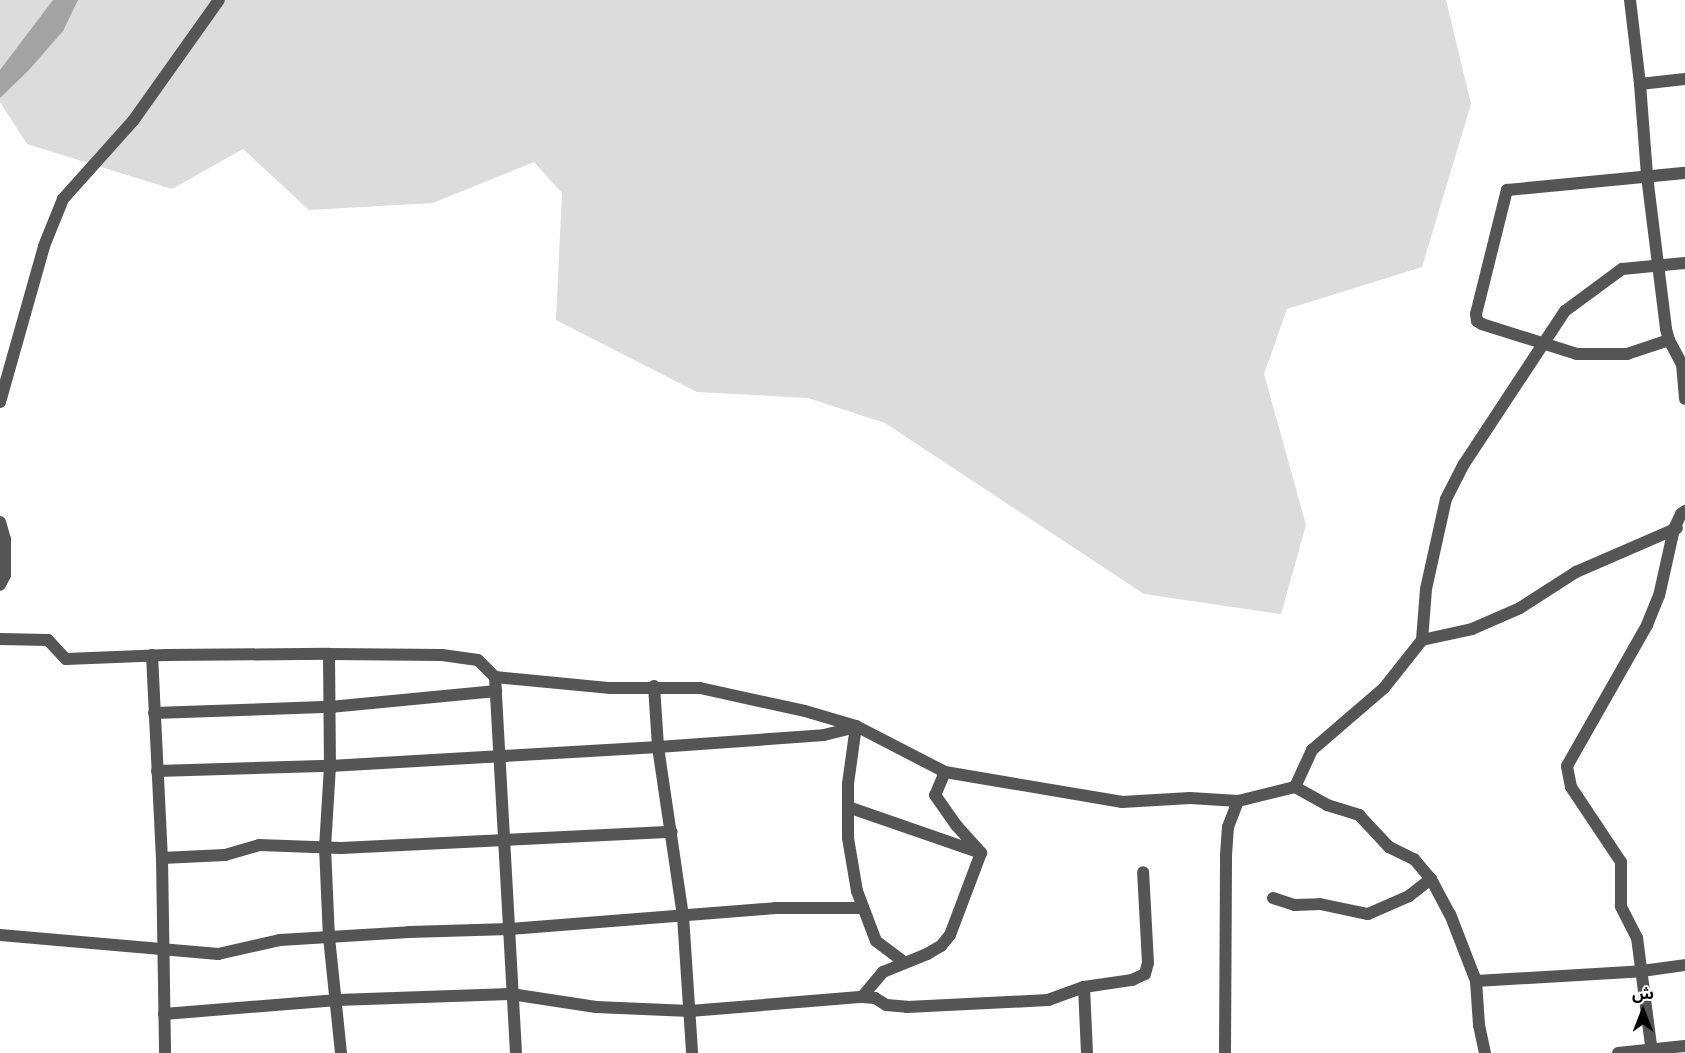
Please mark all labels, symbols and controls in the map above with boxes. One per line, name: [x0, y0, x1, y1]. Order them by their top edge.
north arrow: [1613, 981, 1673, 1041]
text: ش: [1632, 983, 1654, 1003]

